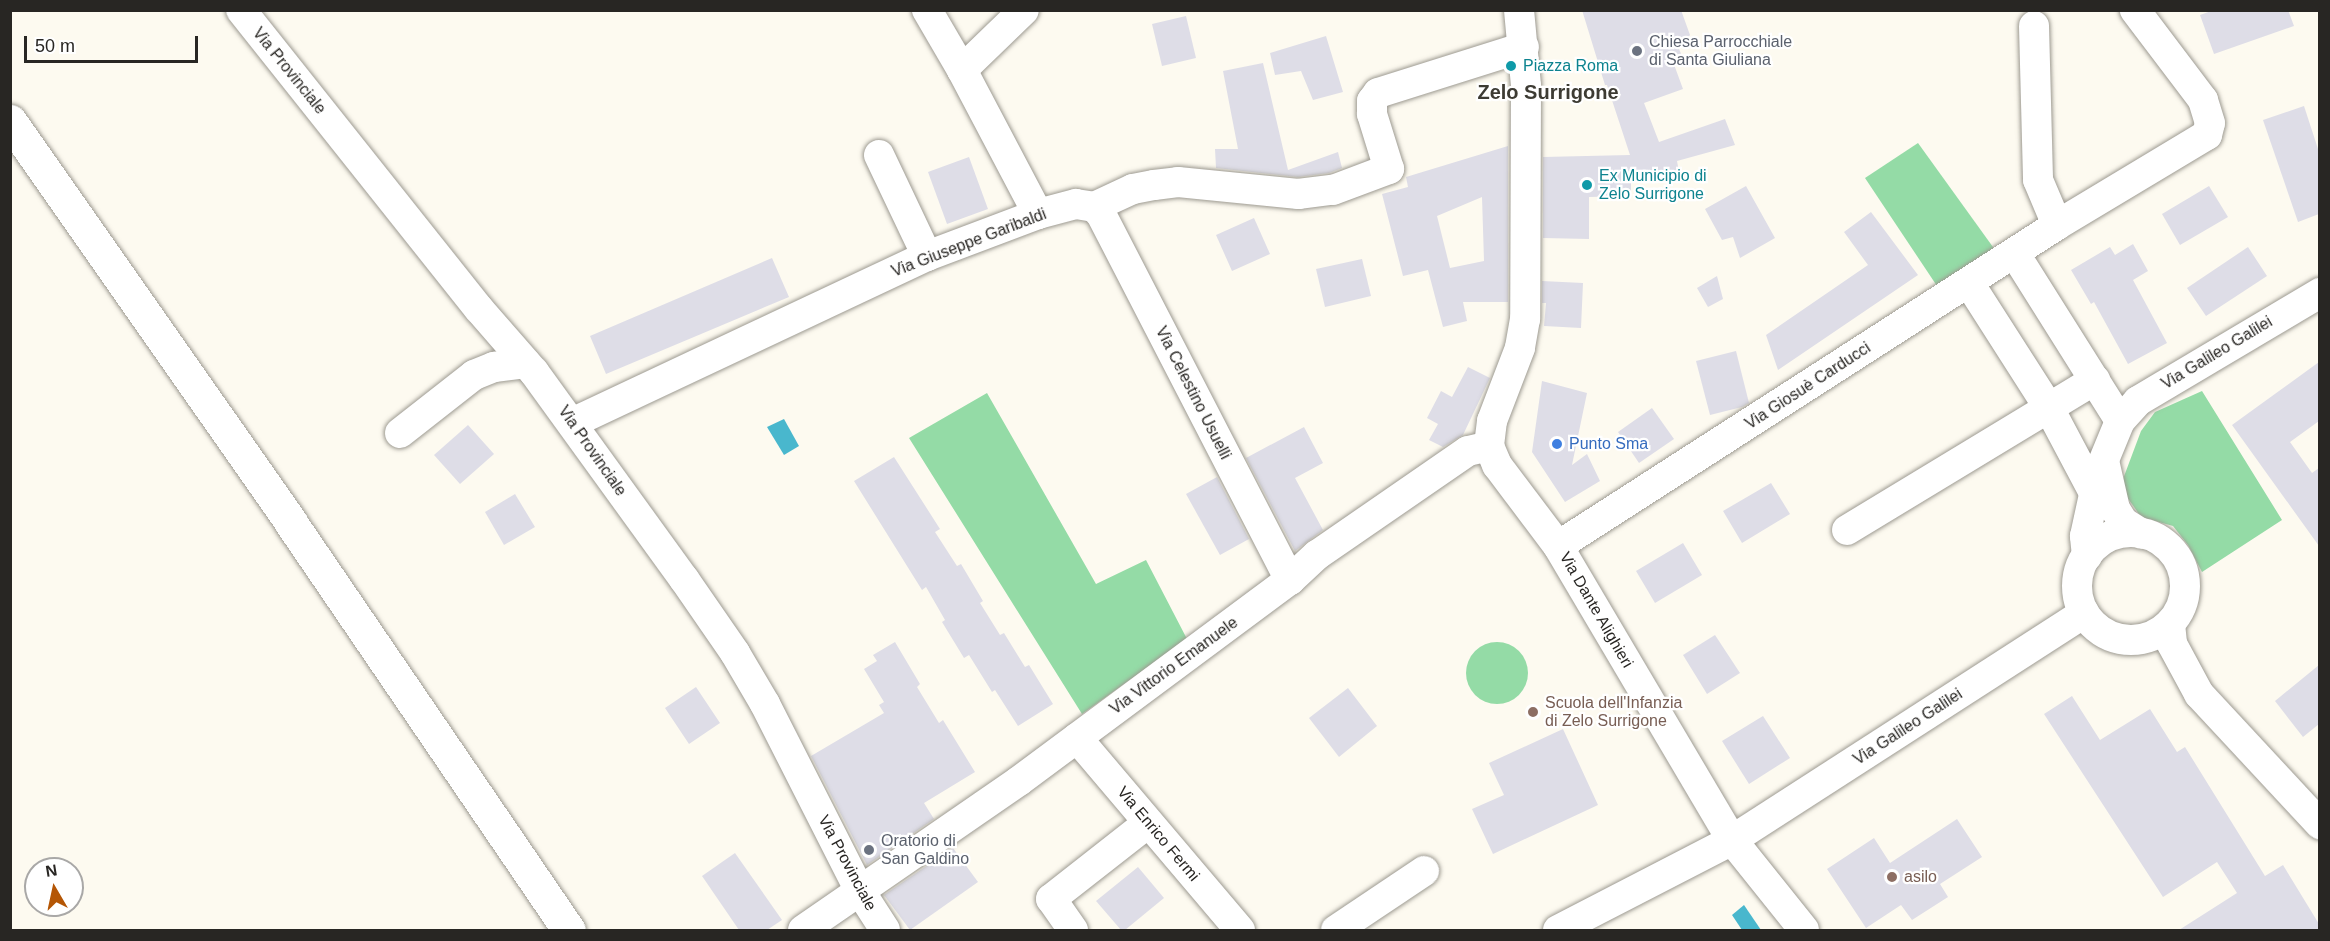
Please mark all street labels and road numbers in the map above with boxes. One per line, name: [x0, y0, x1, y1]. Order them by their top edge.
street label: Via Provinciale: [248, 24, 330, 118]
street label: Via Giuseppe Garibaldi: [889, 205, 1049, 281]
street label: Via Galileo Galilei: [2158, 312, 2276, 394]
street label: Via Celestino Usuelli: [1151, 323, 1235, 463]
street label: Via Giosuè Carducci: [1742, 338, 1874, 434]
street label: Via Provinciale: [554, 402, 630, 500]
street label: Via Dante Alighieri: [1555, 548, 1637, 672]
street label: Via Vittorio Emanuele: [1106, 613, 1242, 719]
street label: Via Galileo Galilei: [1850, 685, 1966, 769]
street label: Via Enrico Fermi: [1113, 783, 1203, 885]
street label: Via Provinciale: [814, 812, 880, 914]

